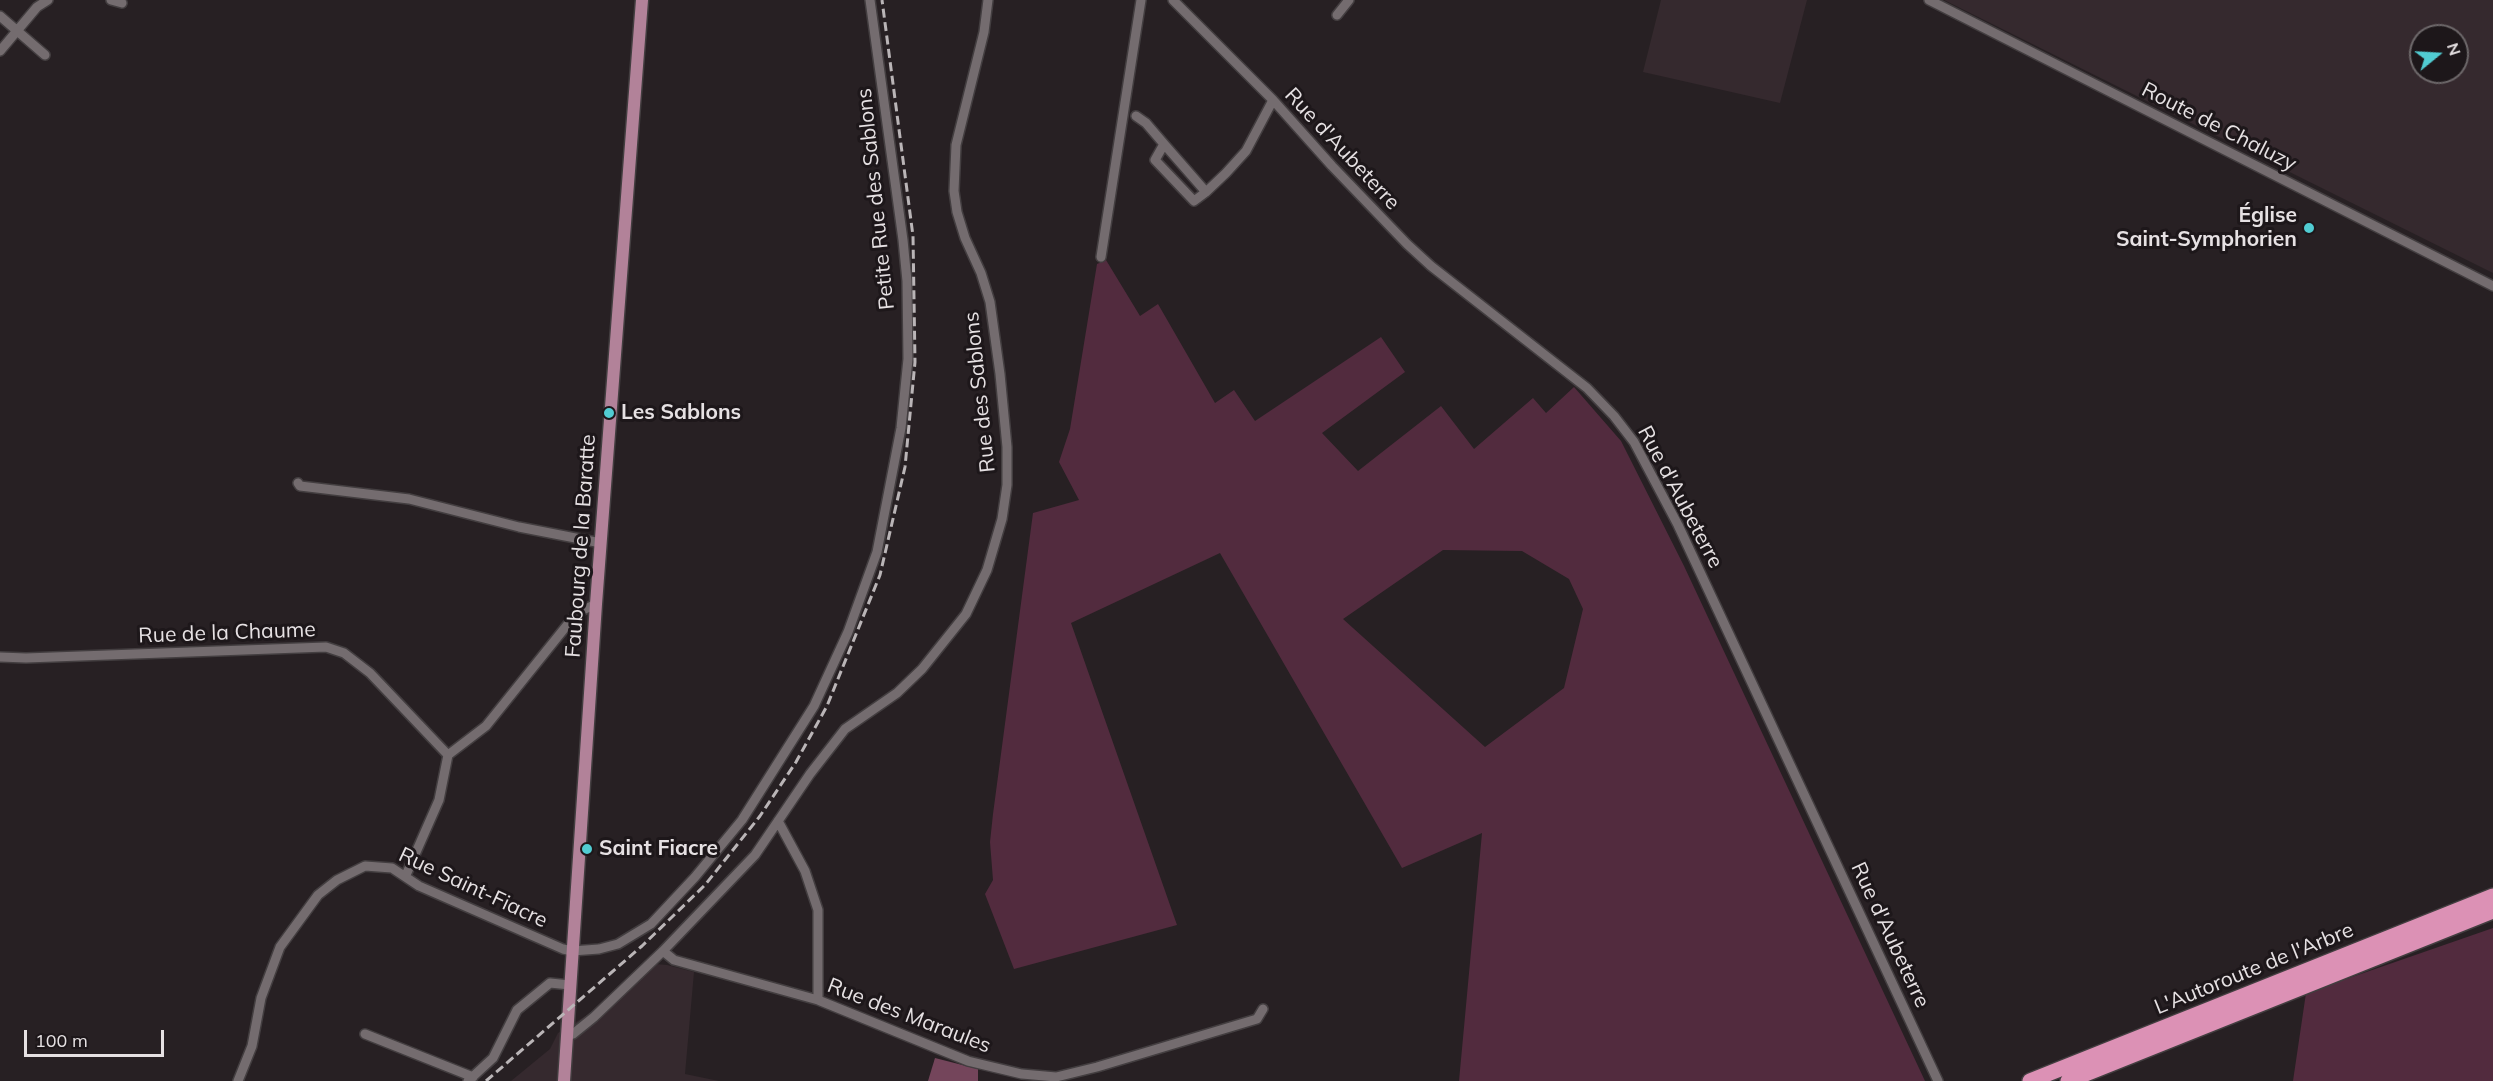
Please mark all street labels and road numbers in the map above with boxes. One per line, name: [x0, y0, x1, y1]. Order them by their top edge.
street label: Route de Chaluzy: [2137, 77, 2301, 177]
street label: Rue d'Aubeterre: [1279, 83, 1405, 215]
street label: Petite Rue des Sablons: [852, 87, 900, 311]
street label: Rue des Sablons: [959, 310, 1001, 474]
street label: Rue d'Aubeterre: [1632, 422, 1728, 572]
street label: Faubourg de la Baratte: [561, 434, 601, 658]
street label: Rue de la Chaume: [138, 617, 316, 649]
street label: Rue Saint-Fiacre: [395, 842, 551, 934]
street label: Rue d'Aubeterre: [1845, 858, 1935, 1012]
street label: L'Autoroute de l'Arbre: [2151, 918, 2357, 1020]
street label: Rue des Maraules: [824, 973, 994, 1059]

